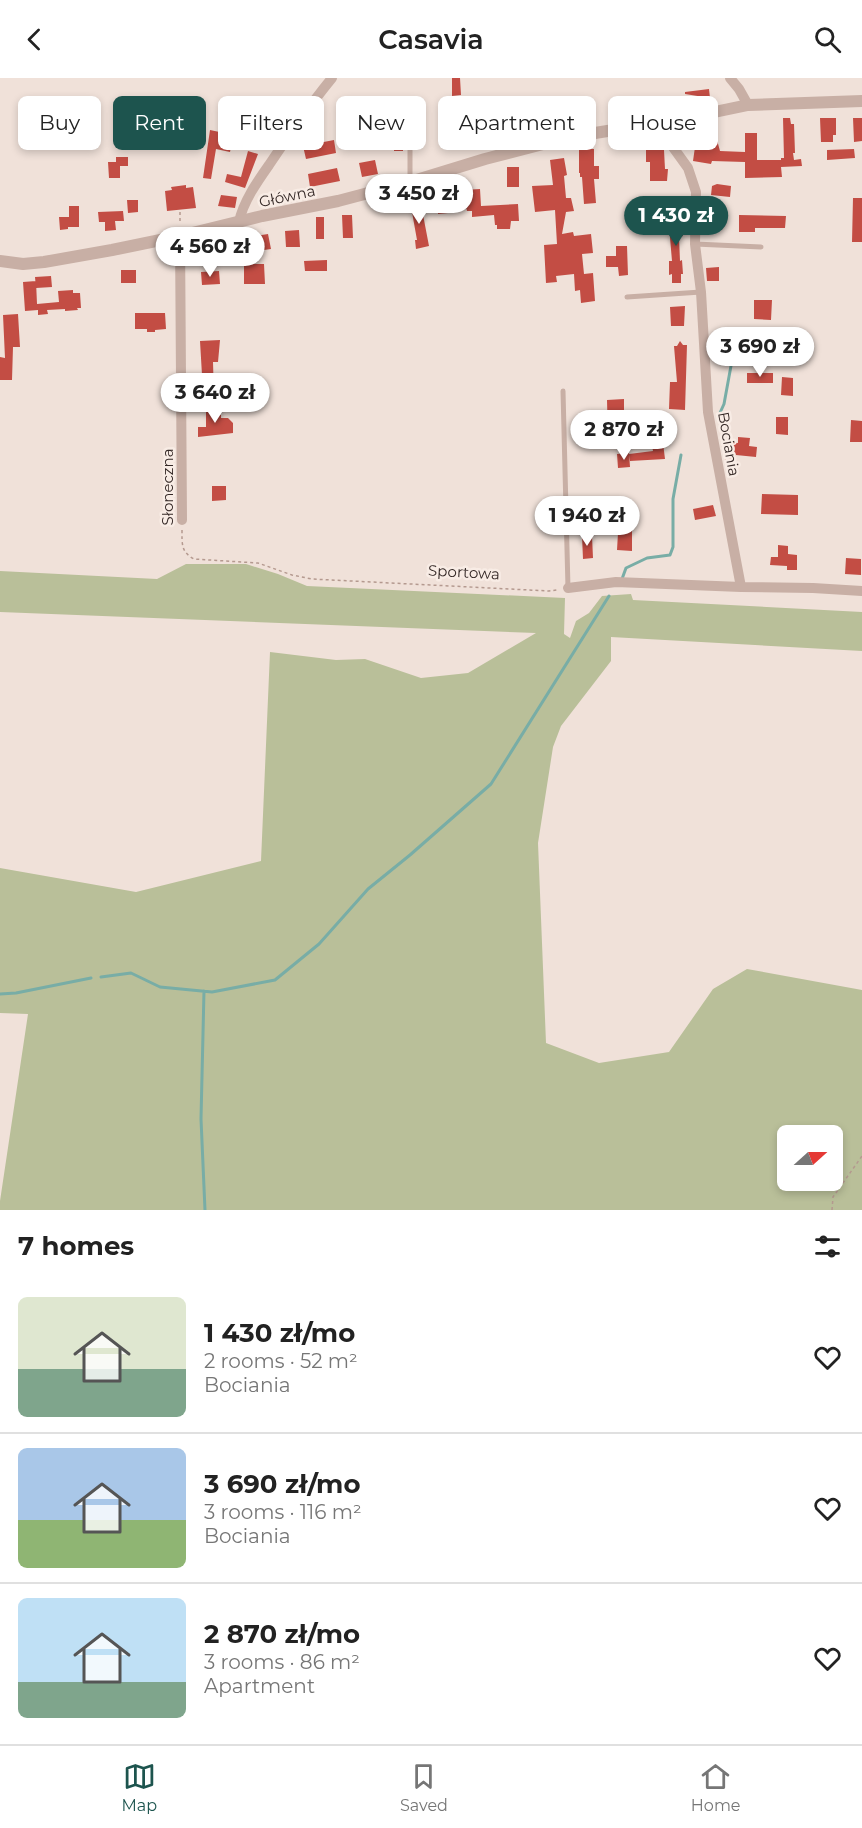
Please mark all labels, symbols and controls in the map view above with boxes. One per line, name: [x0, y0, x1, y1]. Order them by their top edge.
icon: back: [18, 23, 51, 56]
text: Casavia: [378, 23, 484, 56]
icon: search: [811, 23, 844, 56]
chip: Buy: [18, 96, 101, 150]
chip: Rent: [113, 96, 206, 150]
chip: Filters: [218, 96, 324, 150]
chip: New: [336, 96, 426, 150]
chip: Apartment: [438, 96, 596, 150]
chip: House: [608, 96, 718, 150]
pin: 3 450 zł: [357, 174, 481, 225]
street label: Główna: [257, 181, 317, 211]
text: 3 450 zł: [379, 181, 459, 205]
pin: 1 430 zł: [614, 196, 738, 247]
text: 1 430 zł: [638, 203, 714, 227]
pin: 4 560 zł: [148, 227, 272, 278]
text: 4 560 zł: [170, 234, 250, 258]
pin: 3 690 zł: [698, 327, 822, 378]
text: 3 690 zł: [720, 334, 800, 358]
pin: 3 640 zł: [153, 373, 277, 424]
text: 3 640 zł: [175, 380, 255, 404]
pin: 2 870 zł: [562, 410, 686, 461]
street label: Bociania: [714, 410, 744, 478]
text: 2 870 zł: [584, 417, 664, 441]
street label: Słoneczna: [158, 449, 177, 526]
pin: 1 940 zł: [525, 496, 649, 547]
text: 1 940 zł: [549, 503, 625, 527]
street label: Sportowa: [428, 561, 500, 583]
north arrow: [777, 1125, 843, 1191]
map controls: [777, 1125, 843, 1191]
text: 7 homes: [18, 1230, 134, 1262]
icon: filters: [811, 1230, 844, 1263]
text: 1 430 zł/mo: [204, 1317, 355, 1349]
icon: home: [66, 1321, 138, 1393]
icon: heart: [811, 1341, 844, 1374]
text: 2 rooms · 52 m²: [204, 1349, 358, 1373]
text: Bociania: [204, 1373, 291, 1397]
text: 3 690 zł/mo: [204, 1468, 360, 1500]
icon: home: [66, 1472, 138, 1544]
icon: heart: [811, 1492, 844, 1525]
text: 3 rooms · 116 m²: [204, 1500, 362, 1524]
text: Bociania: [204, 1524, 291, 1548]
text: 2 870 zł/mo: [204, 1618, 360, 1650]
icon: home: [66, 1622, 138, 1694]
icon: heart: [811, 1642, 844, 1675]
text: 3 rooms · 86 m²: [204, 1650, 360, 1674]
text: Apartment: [204, 1674, 315, 1698]
tab: Map: [121, 1760, 157, 1815]
tab: Saved: [400, 1760, 448, 1815]
tab: Home: [691, 1760, 741, 1815]

